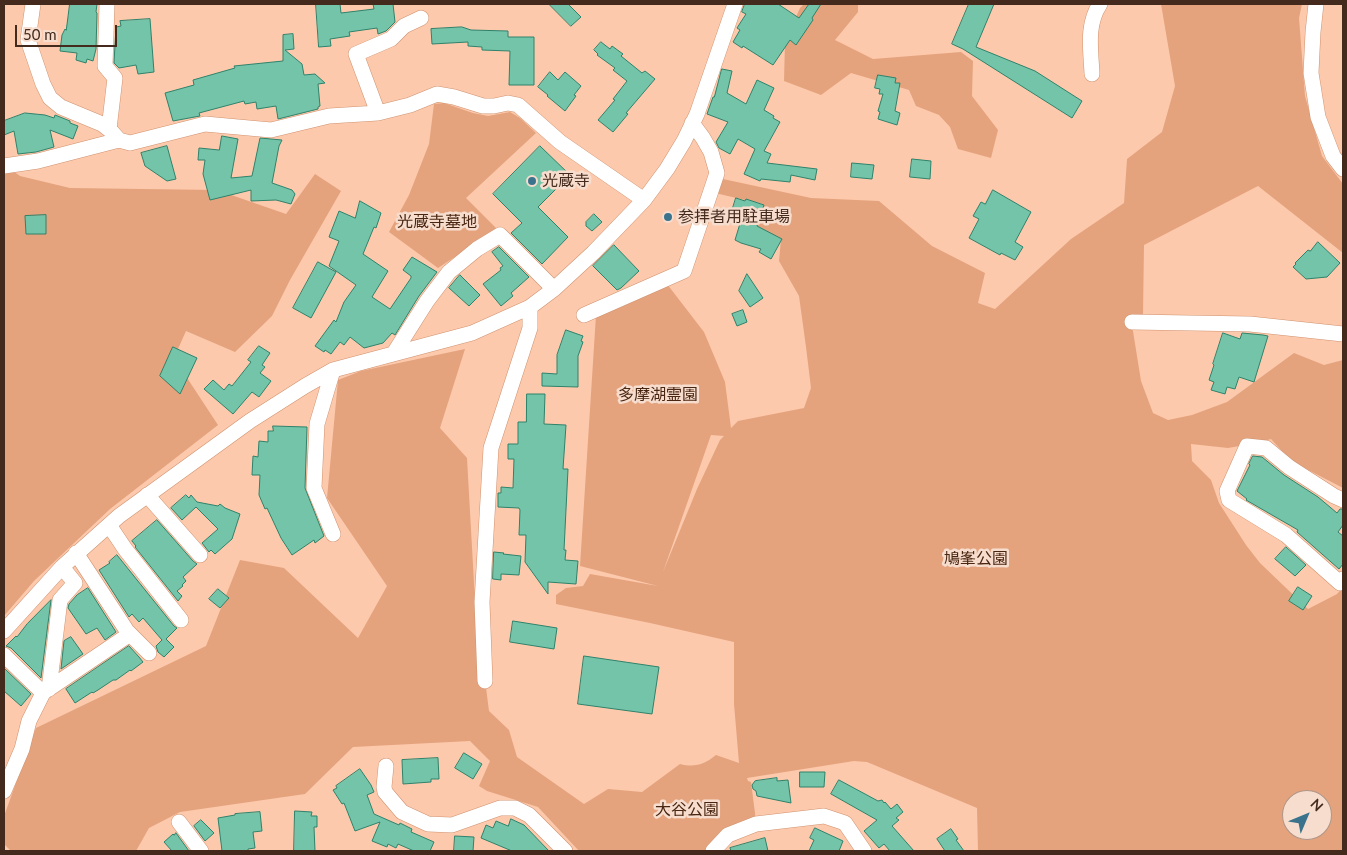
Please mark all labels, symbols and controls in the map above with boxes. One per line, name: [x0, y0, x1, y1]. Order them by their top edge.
scale bar: [18, 15, 120, 47]
text: 50 m: [23, 25, 57, 43]
place label: 光蔵寺: [542, 171, 590, 191]
marker: 光蔵寺: [526, 175, 538, 187]
place label: 参拝者用駐車場: [678, 207, 790, 227]
marker: 参拝者用駐車場: [662, 211, 674, 223]
park label: 光蔵寺墓地: [397, 212, 477, 232]
park label: 多摩湖霊園: [618, 385, 698, 405]
park label: 鳩峯公園: [944, 549, 1008, 569]
north arrow: [1282, 790, 1332, 840]
text: N: [1307, 795, 1327, 815]
park label: 大谷公園: [655, 800, 719, 820]

